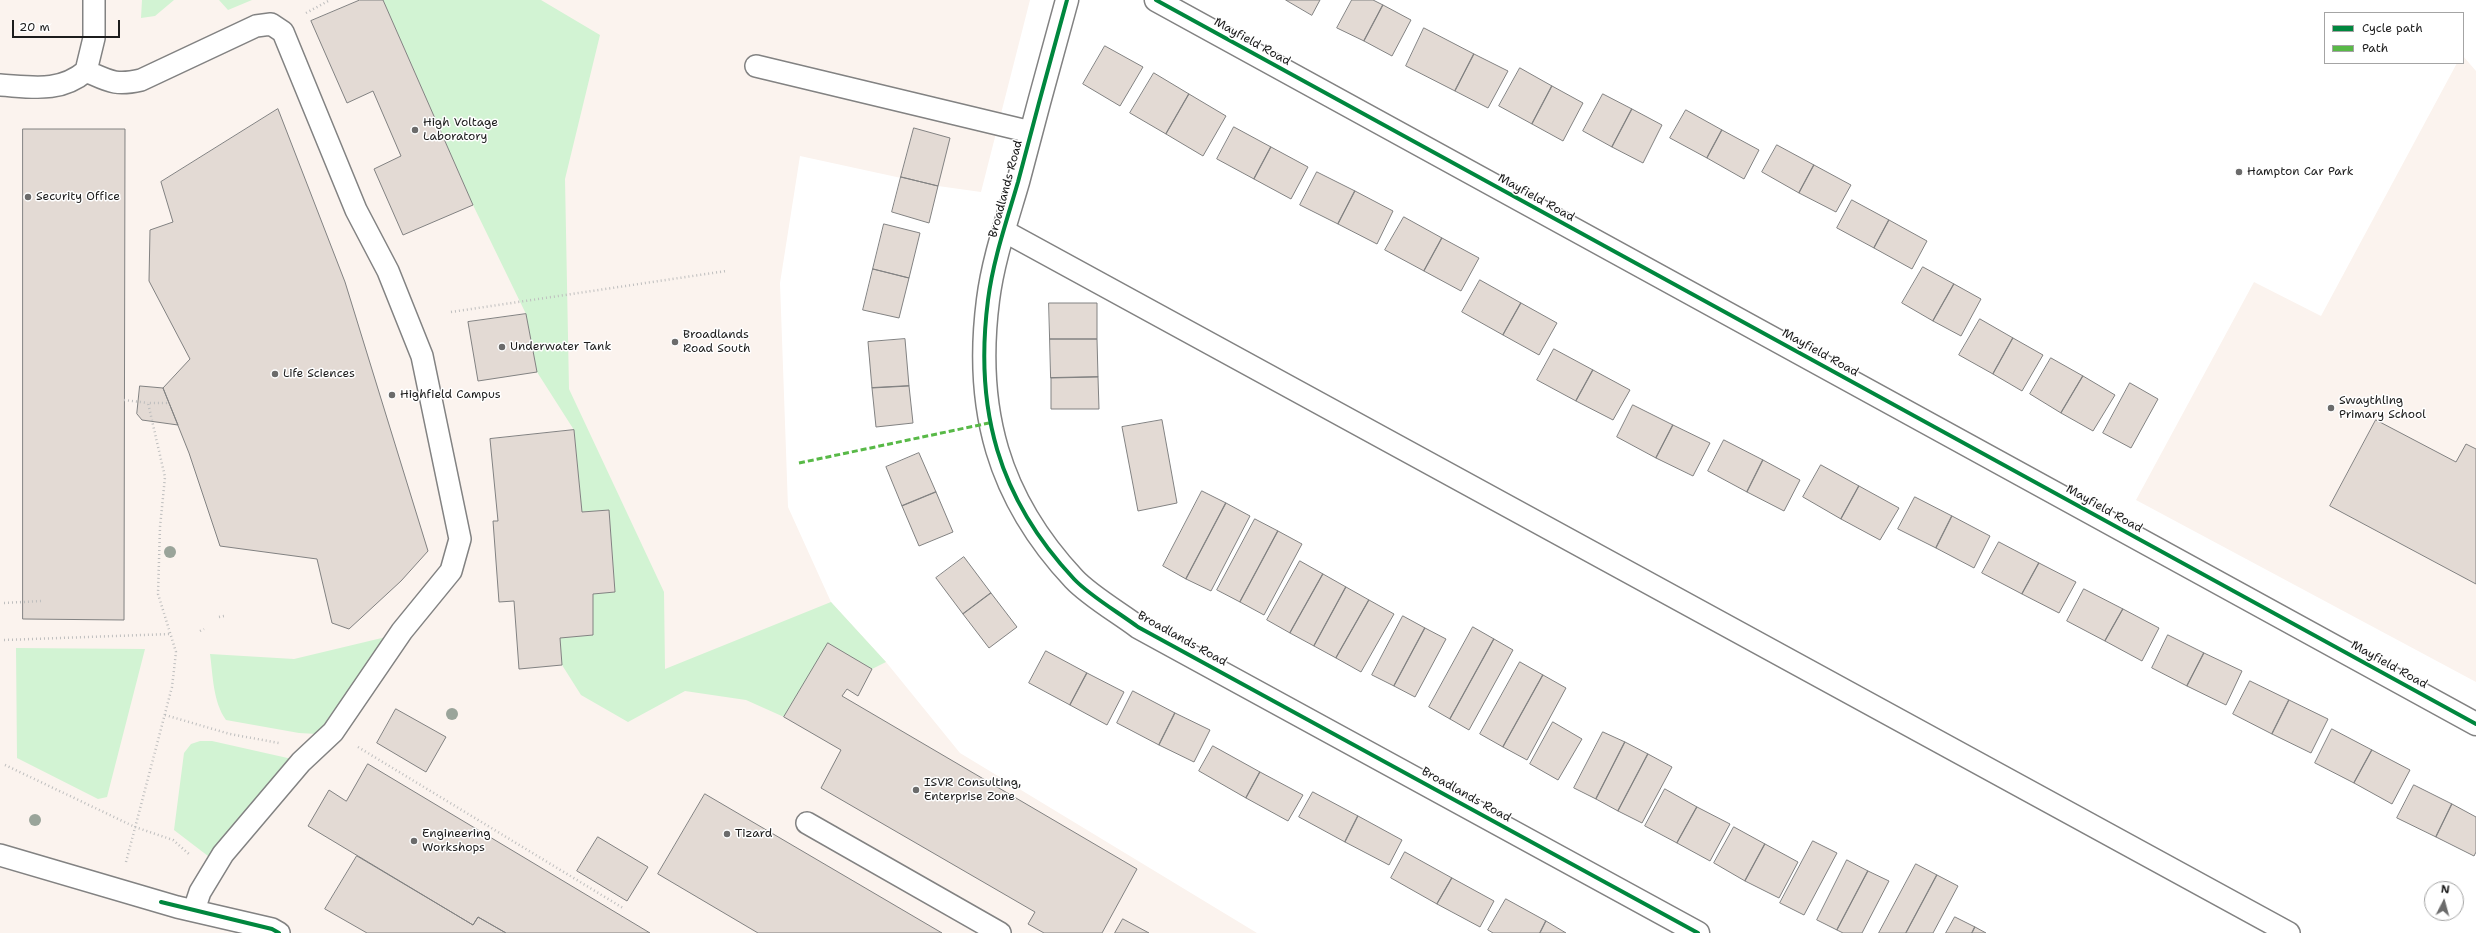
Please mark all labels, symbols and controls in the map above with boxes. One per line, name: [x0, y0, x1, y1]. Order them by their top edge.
scale bar: [14, 12, 122, 38]
legend: [2324, 12, 2464, 64]
street label: Mayfield Road: [1211, 15, 1293, 69]
text: 20 m: [19, 19, 50, 35]
text: Cycle path: [2362, 20, 2423, 36]
text: Path: [2362, 40, 2388, 56]
place label: High Voltage Laboratory: [423, 116, 498, 144]
marker: High Voltage Laboratory: [410, 125, 420, 135]
street label: Broadlands Road: [986, 139, 1026, 239]
place label: Hampton Car Park: [2247, 165, 2354, 179]
marker: Hampton Car Park: [2234, 167, 2244, 177]
street label: Mayfield Road: [1495, 171, 1577, 225]
place label: Security Office: [36, 190, 120, 204]
marker: Security Office: [23, 192, 33, 202]
street label: Mayfield Road: [1779, 326, 1861, 380]
place label: Broadlands Road South: [683, 328, 750, 356]
marker: Broadlands Road South: [670, 337, 680, 347]
place label: Underwater Tank: [510, 340, 611, 354]
marker: Underwater Tank: [497, 342, 507, 352]
place label: Life Sciences: [283, 367, 355, 381]
marker: Life Sciences: [270, 369, 280, 379]
place label: Highfield Campus: [400, 388, 501, 402]
marker: Highfield Campus: [387, 390, 397, 400]
place label: Swaythling Primary School: [2339, 394, 2426, 422]
marker: Swaythling Primary School: [2326, 403, 2336, 413]
street label: Mayfield Road: [2063, 482, 2145, 536]
street label: Broadlands Road: [1135, 608, 1229, 670]
street label: Mayfield Road: [2348, 638, 2430, 692]
street label: Broadlands Road: [1419, 764, 1513, 826]
place label: ISVR Consulting, Enterprise Zone: [924, 776, 1021, 804]
marker: ISVR Consulting, Enterprise Zone: [911, 785, 921, 795]
place label: Engineering Workshops: [422, 827, 491, 855]
place label: Tizard: [735, 827, 772, 841]
marker: Tizard: [722, 829, 732, 839]
marker: Engineering Workshops: [409, 836, 419, 846]
north arrow: [2424, 881, 2464, 921]
text: N: [2440, 882, 2450, 897]

